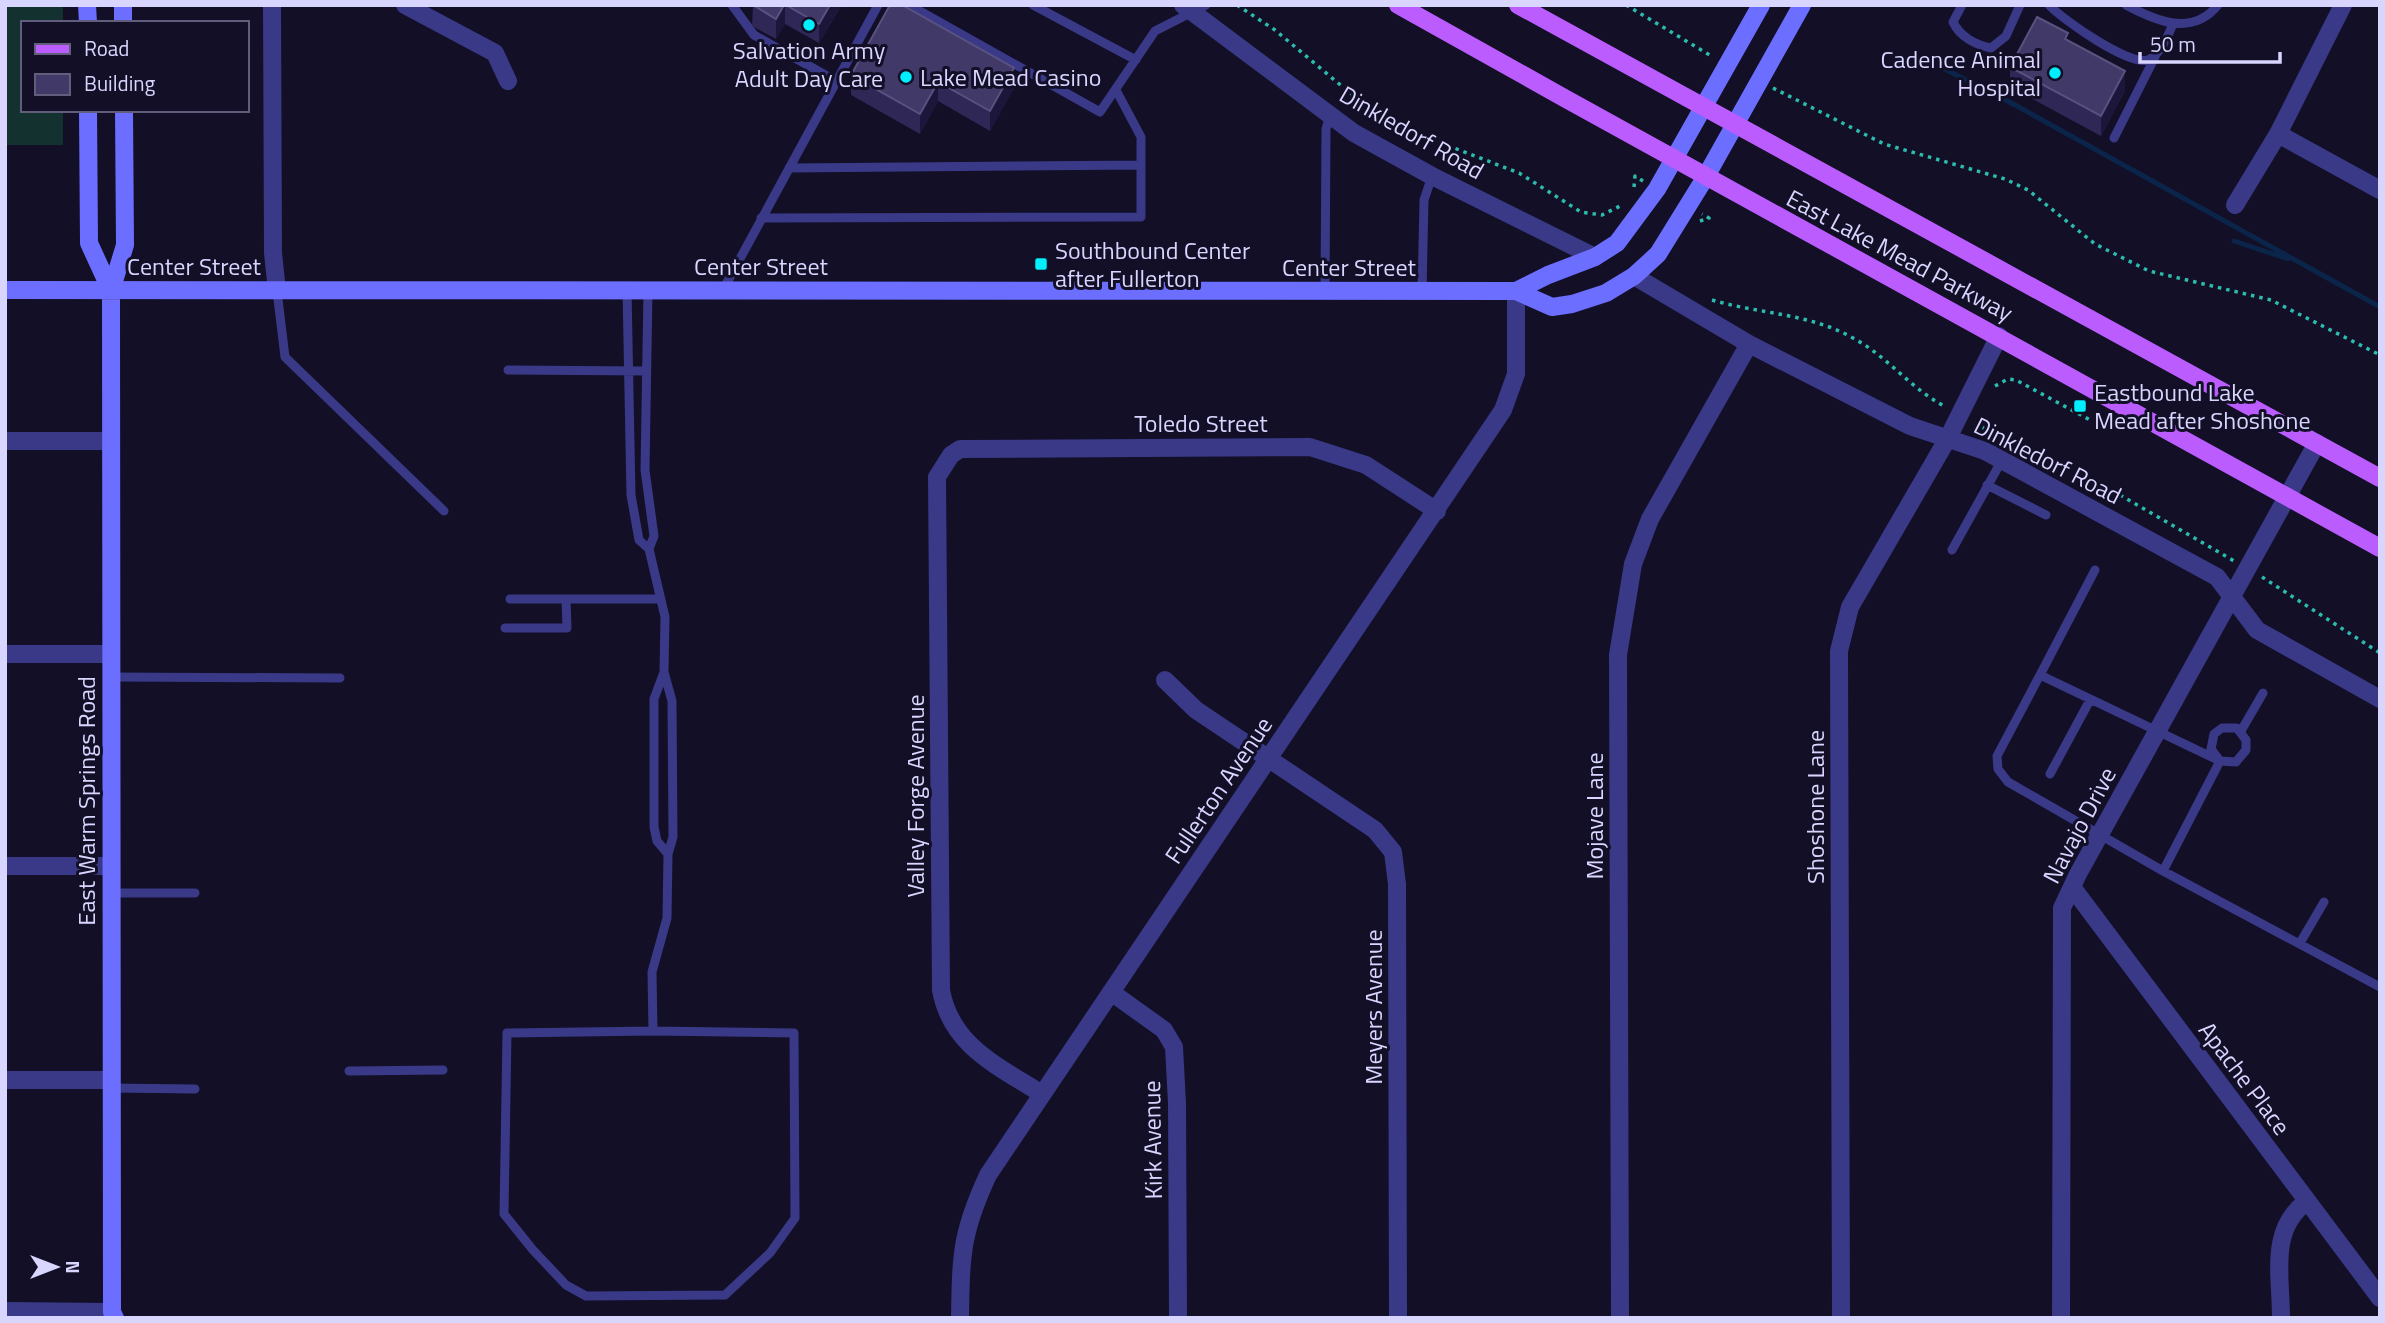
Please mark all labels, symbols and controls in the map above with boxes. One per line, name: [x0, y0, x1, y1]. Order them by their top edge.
marker: Salvation Army Adult Day Care: [801, 17, 817, 33]
legend: [21, 21, 248, 112]
scale bar: [2140, 21, 2280, 65]
text: 50 m: [2150, 28, 2196, 60]
text: Road: [84, 32, 129, 64]
place label: Salvation Army Adult Day Care: [733, 32, 886, 96]
place label: Cadence Animal Hospital: [1880, 41, 2041, 105]
place label: Lake Mead Casino: [920, 59, 1101, 95]
marker: Cadence Animal Hospital: [2047, 65, 2063, 81]
text: Building: [84, 67, 156, 99]
marker: Lake Mead Casino: [898, 69, 914, 85]
street label: Dinkledorf Road: [1333, 76, 1491, 188]
street label: East Lake Mead Parkway: [1780, 180, 2020, 330]
place label: Southbound Center after Fullerton: [1055, 232, 1250, 296]
street label: Center Street: [127, 248, 261, 284]
street label: Center Street: [694, 248, 828, 284]
street label: Center Street: [1282, 249, 1416, 285]
marker: Southbound Center after Fullerton: [1033, 256, 1049, 272]
place label: Eastbound Lake Mead after Shoshone: [2094, 374, 2311, 438]
marker: Eastbound Lake Mead after Shoshone: [2072, 398, 2088, 414]
street label: Toledo Street: [1134, 405, 1268, 441]
street label: Dinkledorf Road: [1968, 407, 2128, 513]
street label: East Warm Springs Road: [68, 676, 104, 926]
street label: Valley Forge Avenue: [897, 694, 933, 898]
street label: Fullerton Avenue: [1155, 709, 1281, 871]
street label: Shoshone Lane: [1797, 730, 1833, 884]
street label: Mojave Lane: [1576, 752, 1612, 880]
street label: Navajo Drive: [2033, 760, 2125, 890]
street label: Meyers Avenue: [1355, 929, 1391, 1085]
street label: Apache Place: [2190, 1014, 2300, 1142]
street label: Kirk Avenue: [1133, 1080, 1171, 1200]
north arrow: [21, 1232, 91, 1302]
text: N: [59, 1260, 88, 1274]

